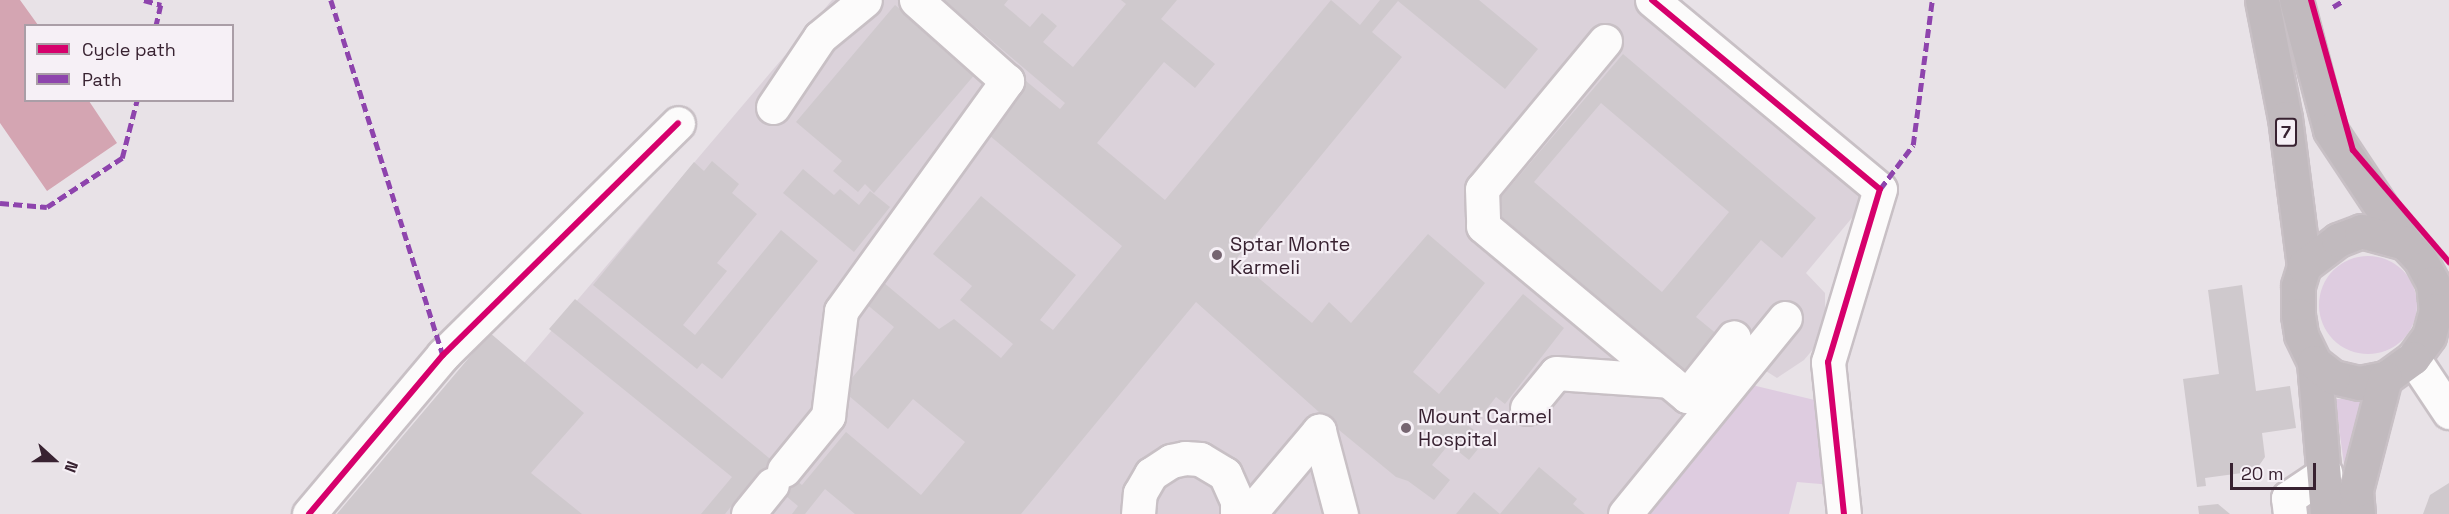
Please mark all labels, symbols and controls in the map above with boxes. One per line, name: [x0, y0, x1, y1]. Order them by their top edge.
legend: [24, 24, 234, 102]
text: Cycle path: [82, 38, 176, 61]
text: Path: [82, 68, 122, 91]
road number: 7: [2274, 117, 2298, 147]
place label: Sptar Monte Karmeli: [1230, 232, 1350, 279]
marker: Sptar Monte Karmeli: [1208, 246, 1226, 264]
place label: Mount Carmel Hospital: [1418, 404, 1552, 451]
marker: Mount Carmel Hospital: [1399, 421, 1413, 435]
north arrow: [24, 430, 84, 490]
scale bar: [2233, 451, 2318, 489]
text: N: [60, 458, 83, 475]
text: 20 m: [2241, 462, 2284, 485]

